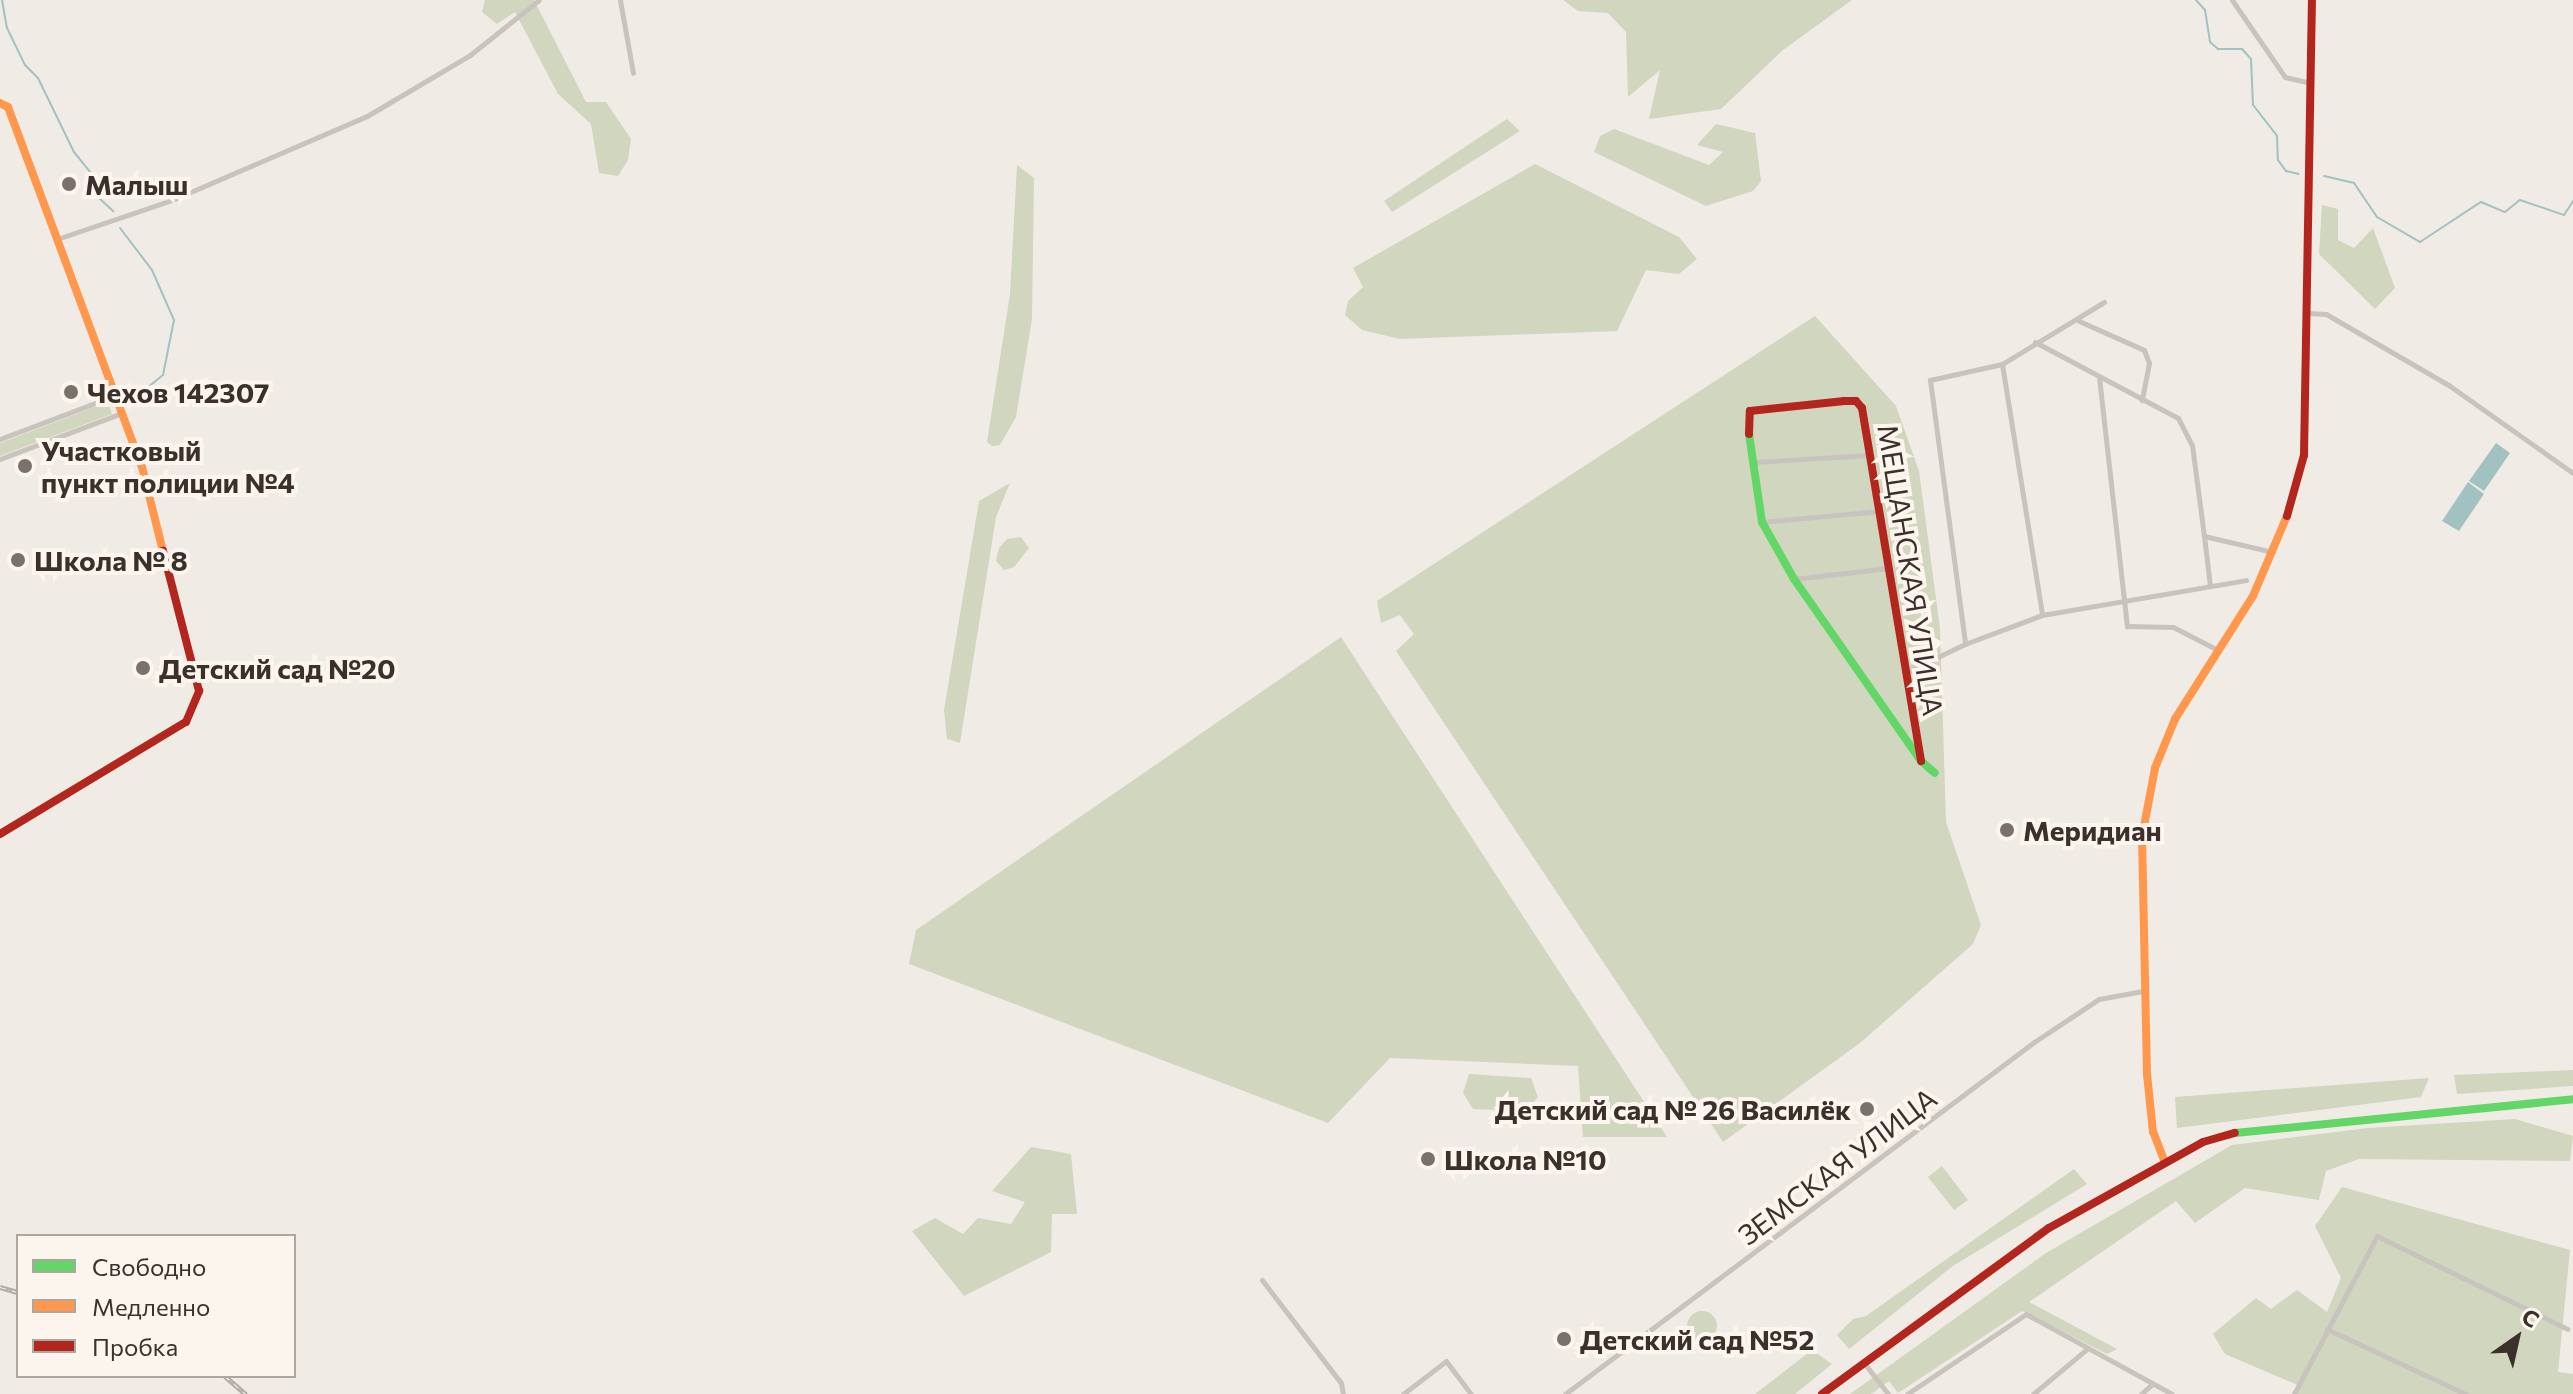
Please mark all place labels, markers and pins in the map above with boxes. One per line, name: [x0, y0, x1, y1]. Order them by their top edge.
place label: Малыш: [85, 167, 188, 201]
marker: Малыш: [60, 175, 78, 193]
place label: Чехов 142307: [87, 375, 269, 409]
marker: Чехов 142307: [62, 383, 80, 401]
place label: Участковый пункт полиции №4: [41, 433, 295, 499]
marker: Участковый пункт полиции №4: [16, 457, 34, 475]
place label: Школа № 8: [34, 543, 188, 577]
marker: Школа № 8: [9, 551, 27, 569]
place label: Детский сад №20: [159, 651, 395, 685]
marker: Детский сад №20: [134, 659, 152, 677]
place label: Меридиан: [2023, 813, 2162, 847]
marker: Меридиан: [1998, 821, 2016, 839]
place label: Детский сад № 26 Василёк: [1495, 1092, 1851, 1126]
marker: Детский сад № 26 Василёк: [1858, 1100, 1876, 1118]
place label: Школа №10: [1444, 1142, 1607, 1176]
marker: Школа №10: [1419, 1150, 1437, 1168]
place label: Детский сад №52: [1580, 1322, 1814, 1356]
marker: Детский сад №52: [1555, 1330, 1573, 1348]

